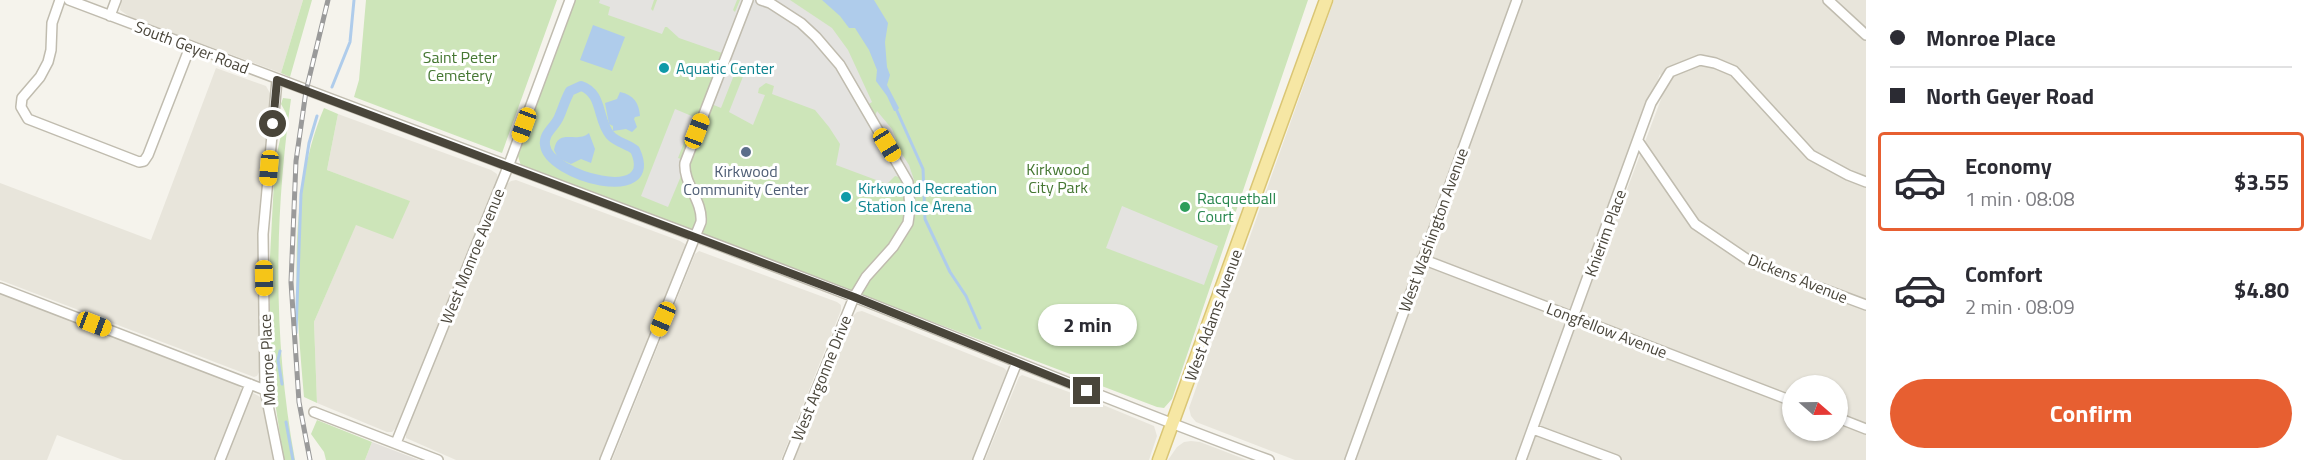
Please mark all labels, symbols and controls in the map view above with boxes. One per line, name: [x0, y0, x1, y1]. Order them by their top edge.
street label: South Geyer Road: [131, 14, 253, 80]
text: Monroe Place: [1926, 21, 2056, 55]
park label: Saint Peter Cemetery: [423, 45, 498, 87]
place label: Aquatic Center: [676, 56, 775, 80]
marker: Aquatic Center: [657, 61, 671, 75]
text: North Geyer Road: [1926, 79, 2094, 113]
car: [509, 105, 539, 145]
route start: [259, 110, 286, 137]
car: [682, 111, 712, 151]
car: [870, 125, 904, 165]
marker: Kirkwood Community Center: [739, 145, 753, 159]
street label: West Washington Avenue: [1392, 145, 1474, 315]
car: [258, 149, 280, 187]
text: Economy: [1965, 149, 2052, 183]
icon: car: [1893, 155, 1947, 209]
park label: Kirkwood City Park: [1026, 157, 1090, 199]
place label: Kirkwood Community Center: [683, 159, 809, 201]
text: $3.55: [2234, 165, 2289, 199]
place label: Kirkwood Recreation Station Ice Arena: [858, 176, 997, 218]
text: 1 min · 08:08: [1965, 183, 2075, 214]
street label: West Monroe Avenue: [434, 185, 510, 327]
place label: Racquetball Court: [1197, 186, 1276, 228]
street label: Knierim Place: [1578, 186, 1632, 280]
marker: Kirkwood Recreation Station Ice Arena: [839, 190, 853, 204]
marker: Racquetball Court: [1178, 200, 1192, 214]
street label: West Adams Avenue: [1178, 246, 1248, 384]
street label: Dickens Avenue: [1744, 247, 1852, 309]
text: Comfort: [1965, 257, 2043, 291]
car: [255, 260, 273, 296]
icon: car: [1893, 263, 1947, 317]
text: $4.80: [2234, 273, 2289, 307]
text: 2 min · 08:09: [1965, 291, 2075, 322]
street label: Longfellow Avenue: [1543, 296, 1671, 364]
car: [648, 299, 678, 339]
callout: 2 min: [1038, 304, 1136, 346]
car: [74, 309, 114, 339]
text: 2 min: [1063, 309, 1112, 340]
street label: West Argonne Drive: [785, 311, 857, 445]
street label: Monroe Place: [253, 313, 281, 407]
north arrow: [1782, 375, 1848, 441]
map controls: [1782, 375, 1848, 441]
route end: [1073, 377, 1100, 404]
button: Confirm: [1890, 379, 2292, 448]

